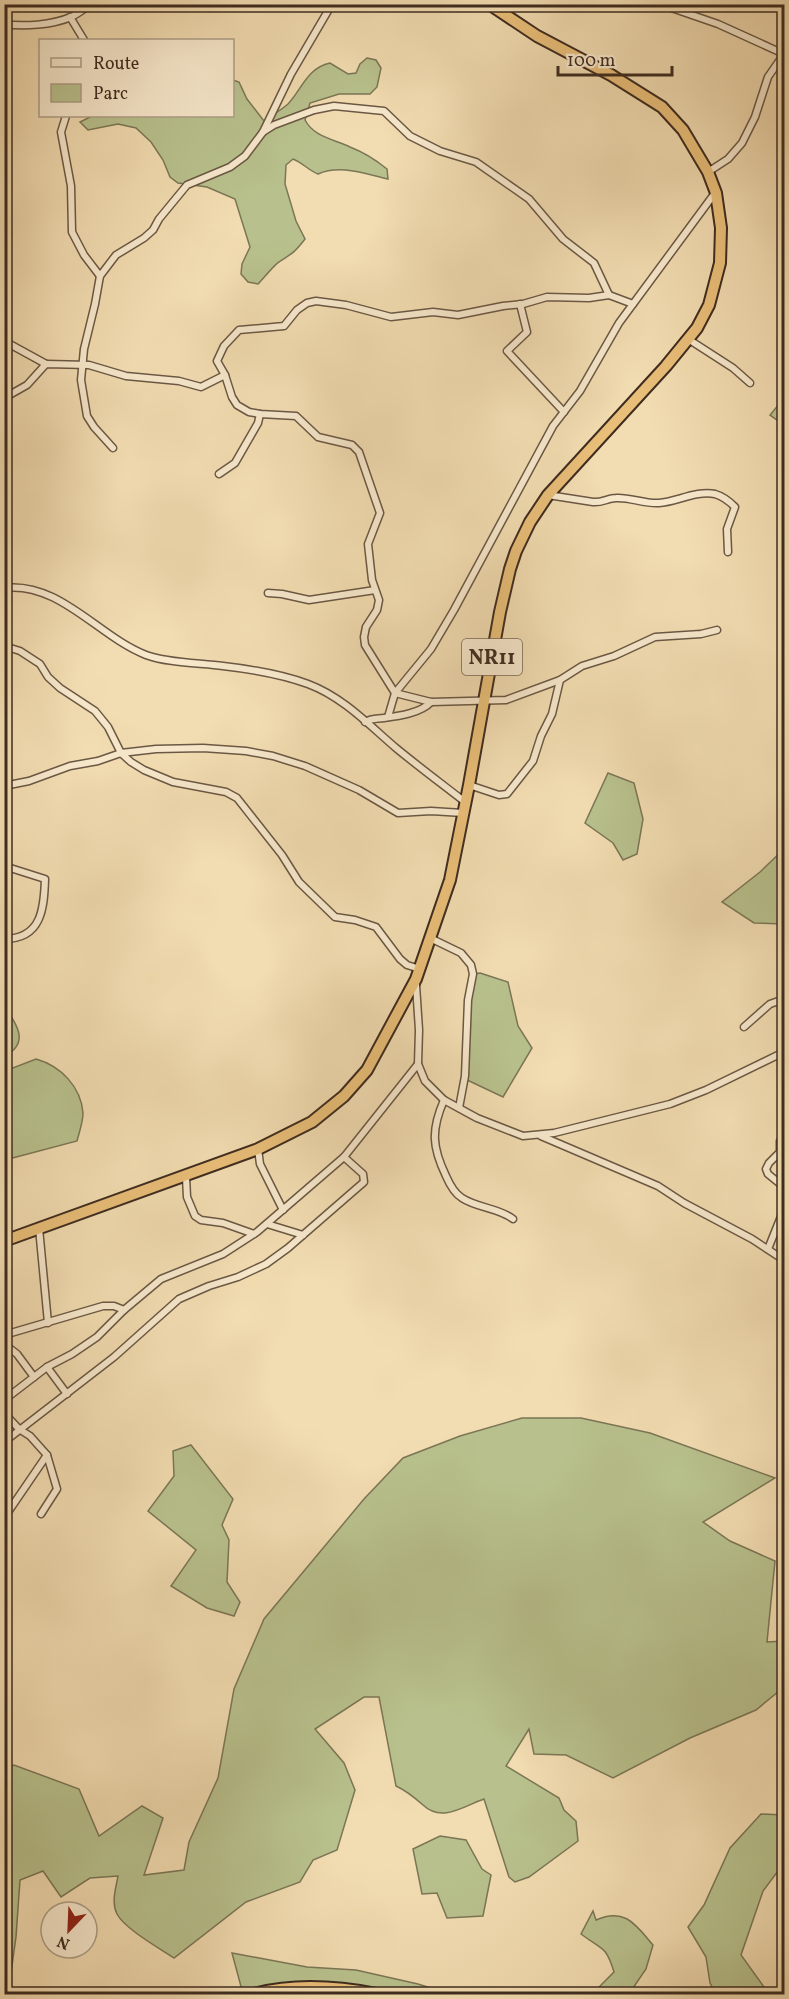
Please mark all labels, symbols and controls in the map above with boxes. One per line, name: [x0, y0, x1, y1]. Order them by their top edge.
legend: [39, 39, 234, 117]
scale bar: [558, 39, 672, 77]
text: 100 m: [567, 49, 616, 74]
text: Route: [93, 52, 139, 77]
text: Parc: [93, 82, 128, 107]
road number: NR11: [462, 639, 522, 675]
north arrow: [39, 1900, 99, 1960]
text: N: [54, 1929, 74, 1954]

